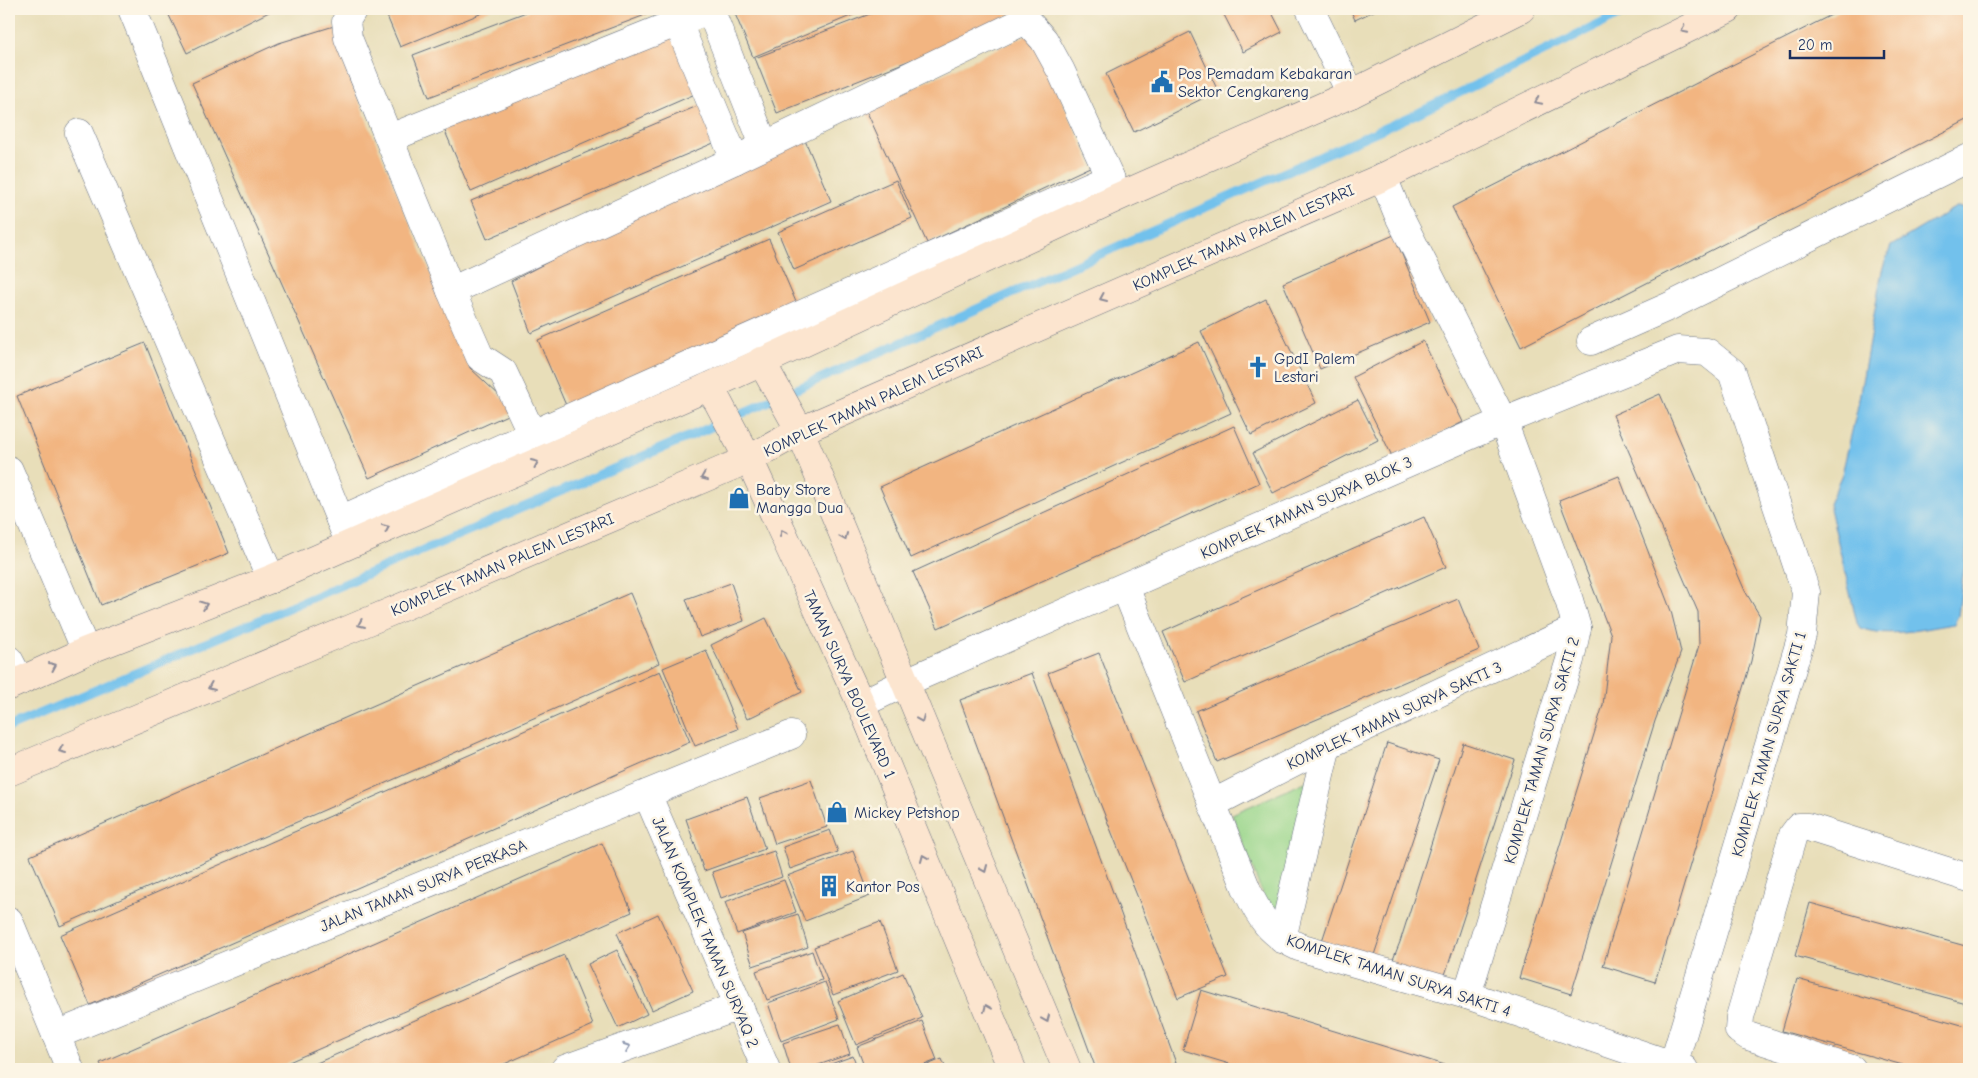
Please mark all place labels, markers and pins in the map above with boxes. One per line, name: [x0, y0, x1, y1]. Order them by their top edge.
place label: Pos Pemadam Kebakaran Sektor Cengkareng: [1178, 65, 1352, 101]
public building icon: Pos Pemadam Kebakaran Sektor Cengkareng: [1149, 69, 1175, 95]
place label: GpdI Palem Lestari: [1274, 350, 1355, 386]
church icon: GpdI Palem Lestari: [1245, 354, 1271, 380]
place label: Baby Store Mangga Dua: [756, 481, 844, 517]
shop icon: Baby Store Mangga Dua: [726, 485, 752, 511]
shop icon: Mickey Petshop: [824, 799, 850, 825]
place label: Mickey Petshop: [854, 804, 960, 822]
building icon: Kantor Pos: [816, 873, 842, 899]
place label: Kantor Pos: [846, 878, 920, 896]

